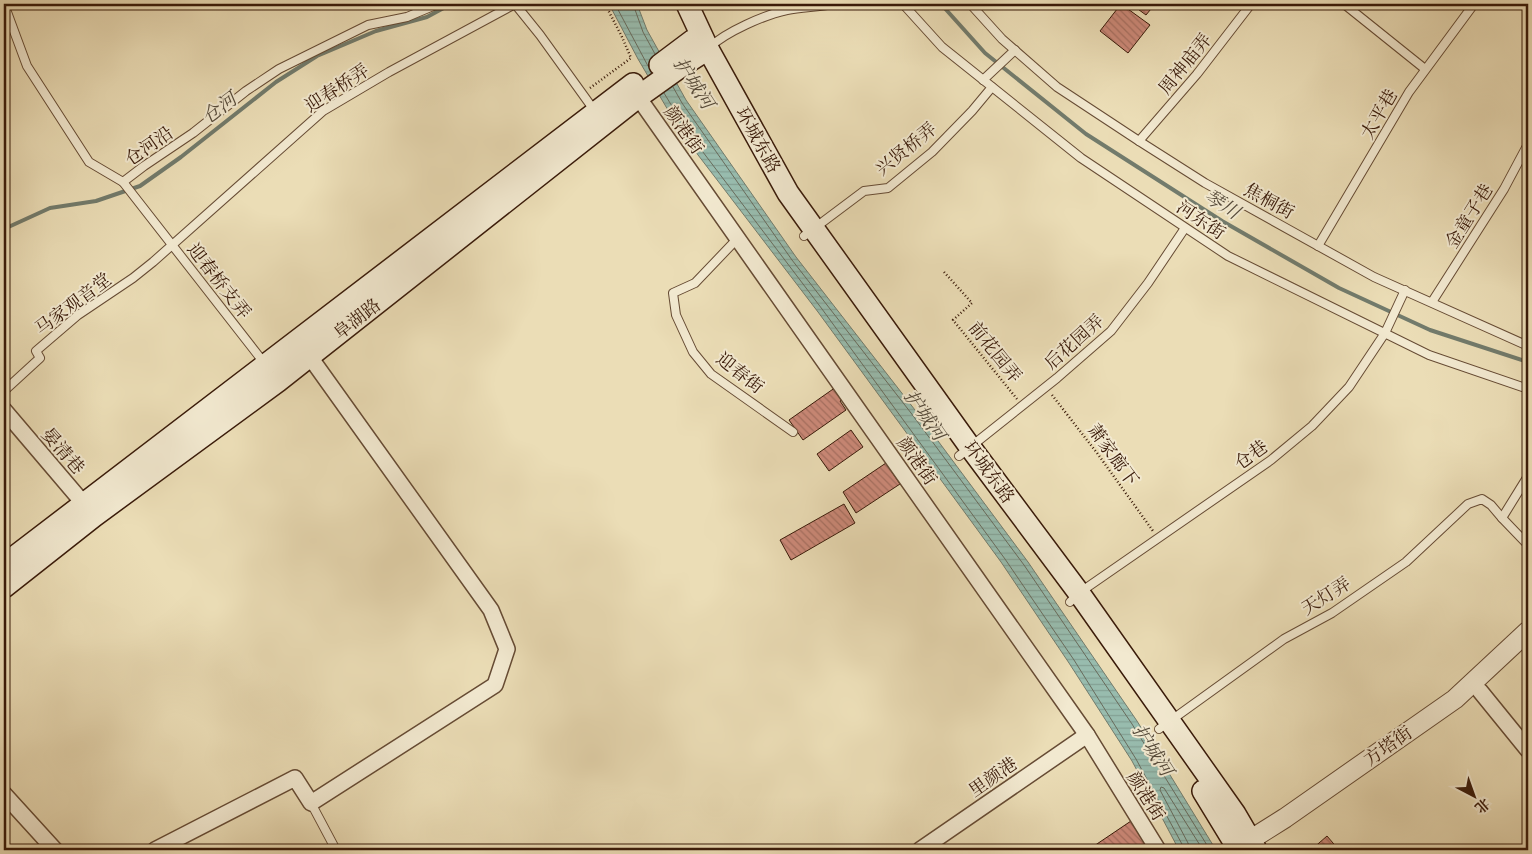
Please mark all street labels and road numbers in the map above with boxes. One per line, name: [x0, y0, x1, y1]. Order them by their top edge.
street label: 周神庙弄: [1154, 29, 1216, 99]
street label: 迎春桥弄: [301, 59, 373, 117]
street label: 太平巷: [1356, 85, 1402, 143]
street label: 颜港街: [660, 102, 708, 158]
street label: 环城东路: [731, 103, 785, 177]
street label: 兴贤桥弄: [871, 118, 941, 180]
street label: 仓河沿: [121, 122, 177, 170]
street label: 焦桐街: [1240, 178, 1298, 224]
street label: 金童子巷: [1441, 180, 1497, 252]
street label: 河东街: [1172, 196, 1230, 244]
street label: 迎春桥支弄: [183, 239, 255, 323]
street label: 马家观音堂: [30, 268, 116, 340]
street label: 阜湖路: [329, 294, 385, 344]
street label: 后花园弄: [1040, 310, 1108, 374]
street label: 前花园弄: [964, 317, 1026, 387]
street label: 迎春街: [712, 348, 768, 398]
street label: 萧家廊下: [1083, 419, 1143, 491]
street label: 晏清巷: [37, 423, 89, 479]
street label: 颜港街: [893, 433, 941, 489]
street label: 环城东路: [959, 436, 1019, 508]
street label: 仓巷: [1230, 436, 1272, 474]
street label: 天灯弄: [1297, 572, 1355, 620]
street label: 方塔街: [1360, 722, 1416, 770]
street label: 里颜港: [965, 753, 1021, 801]
street label: 颜港街: [1122, 767, 1170, 825]

